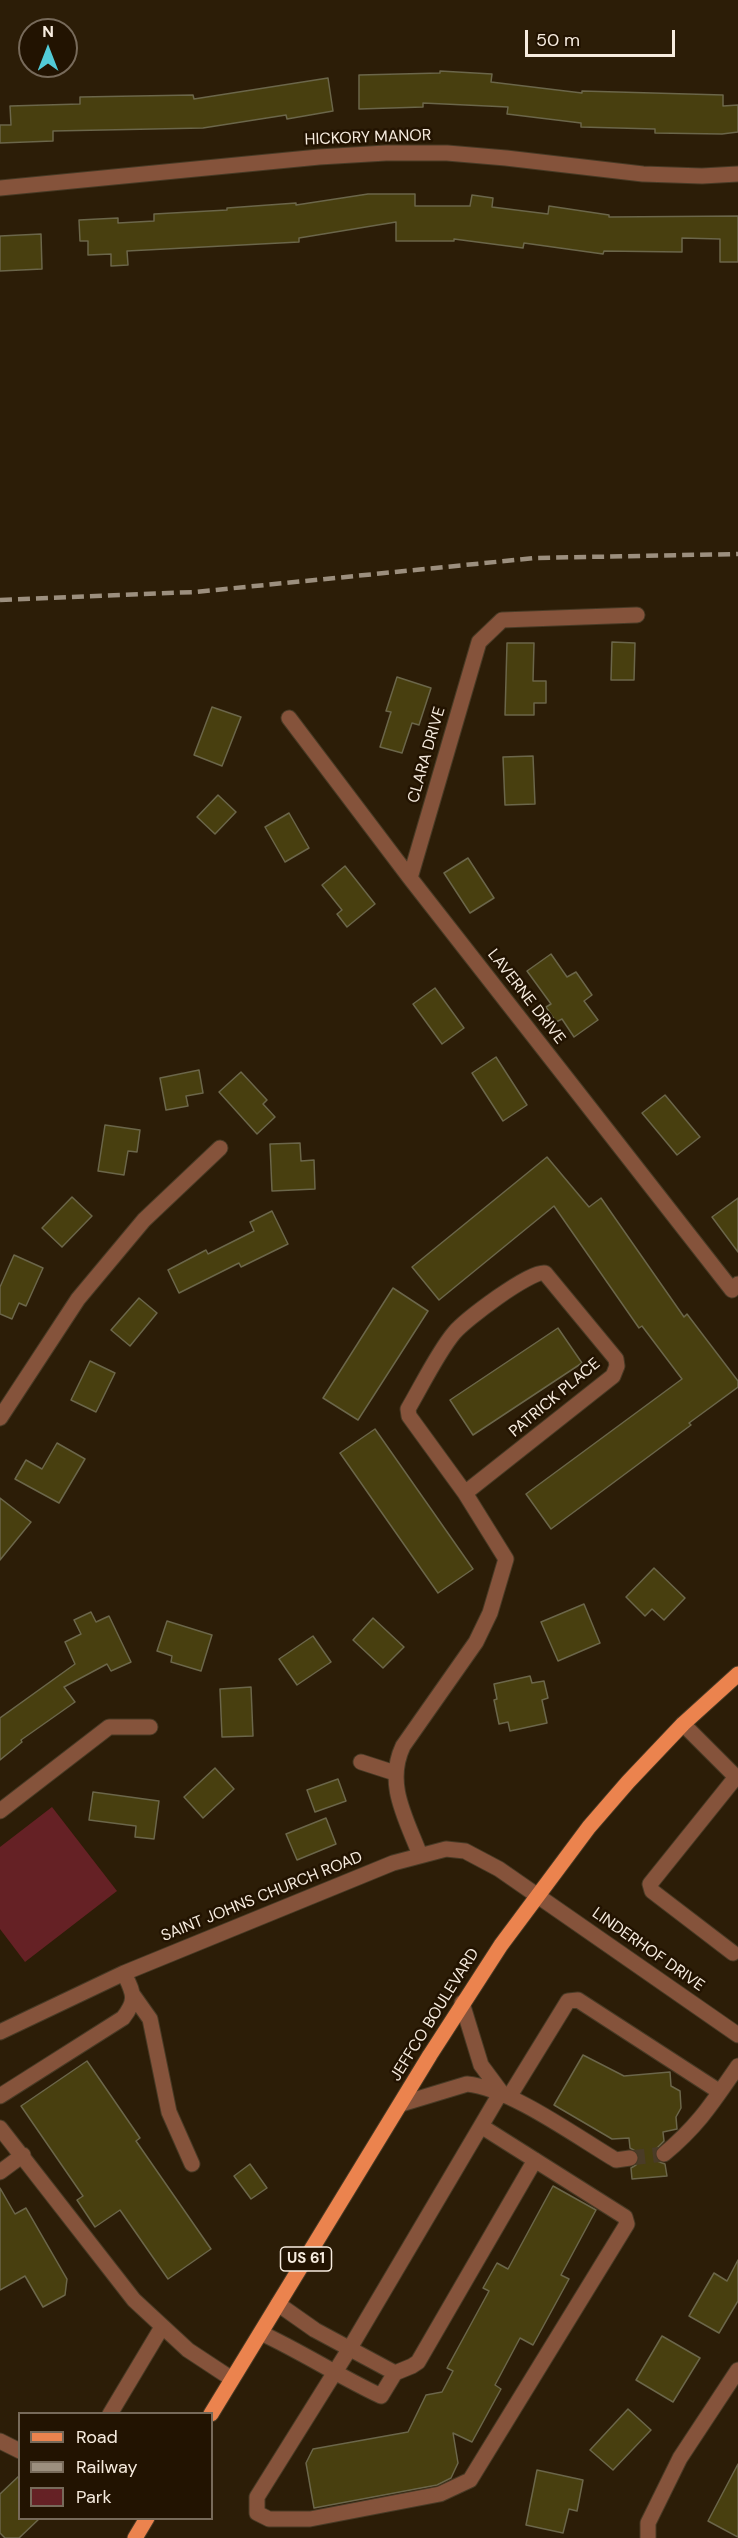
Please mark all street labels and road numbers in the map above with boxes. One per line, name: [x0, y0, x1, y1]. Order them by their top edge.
street label: HICKORY MANOR: [304, 126, 432, 150]
street label: CLARA DRIVE: [404, 705, 450, 805]
street label: LAVERNE DRIVE: [483, 946, 569, 1048]
street label: PATRICK PLACE: [506, 1354, 604, 1442]
street label: SAINT JOHNS CHURCH ROAD: [158, 1848, 366, 1946]
street label: LINDERHOF DRIVE: [588, 1904, 708, 1996]
street label: JEFFCO BOULEVARD: [386, 1945, 484, 2085]
road number: US 61: [280, 2247, 332, 2271]

